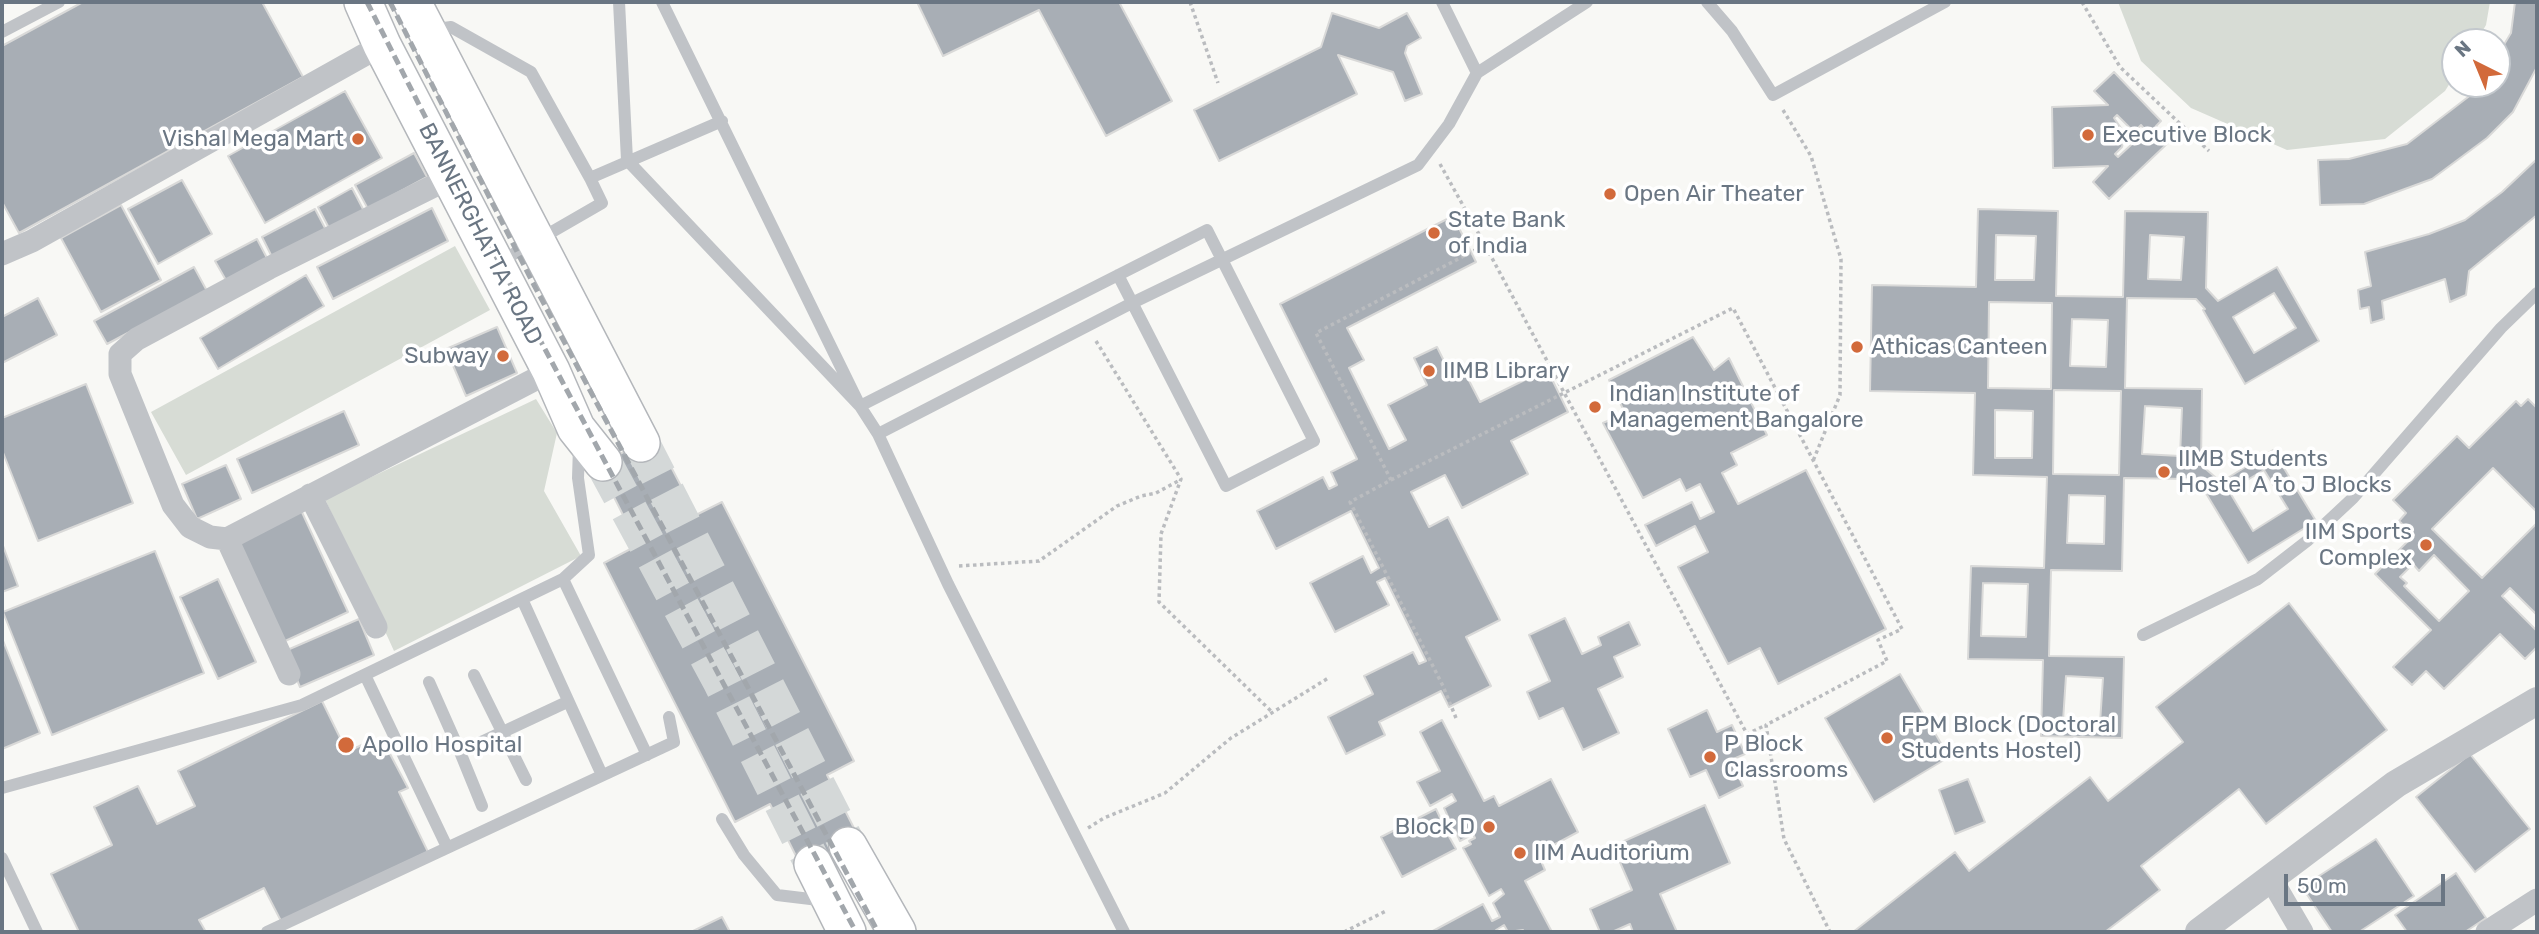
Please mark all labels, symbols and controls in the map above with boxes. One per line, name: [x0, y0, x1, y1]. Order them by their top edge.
north arrow: [2441, 28, 2511, 98]
text: N: [2450, 36, 2476, 62]
street label: BANNERGHATTA ROAD: [412, 119, 548, 349]
place label: Executive Block: [2102, 121, 2272, 149]
place label: Vishal Mega Mart: [162, 125, 344, 153]
marker: Executive Block: [2080, 127, 2096, 143]
marker: Vishal Mega Mart: [350, 131, 366, 147]
place label: Open Air Theater: [1624, 180, 1804, 208]
marker: Open Air Theater: [1602, 186, 1618, 202]
place label: State Bank of India: [1448, 206, 1565, 260]
marker: State Bank of India: [1426, 225, 1442, 241]
place label: Athicas Canteen: [1871, 333, 2048, 361]
marker: Athicas Canteen: [1849, 339, 1865, 355]
place label: Subway: [404, 342, 489, 370]
marker: Subway: [495, 348, 511, 364]
place label: IIMB Library: [1443, 357, 1570, 385]
marker: IIMB Library: [1421, 363, 1437, 379]
place label: Indian Institute of Management Bangalore: [1609, 380, 1864, 434]
marker: Indian Institute of Management Bangalore: [1587, 399, 1603, 415]
place label: IIMB Students Hostel A to J Blocks: [2178, 445, 2392, 499]
marker: IIMB Students Hostel A to J Blocks: [2156, 464, 2172, 480]
place label: IIM Sports Complex: [2305, 518, 2412, 572]
marker: IIM Sports Complex: [2418, 537, 2434, 553]
place label: FPM Block (Doctoral Students Hostel): [1901, 711, 2116, 765]
place label: P Block Classrooms: [1724, 730, 1848, 784]
marker: FPM Block (Doctoral Students Hostel): [1879, 730, 1895, 746]
place label: Apollo Hospital: [362, 731, 522, 759]
marker: Apollo Hospital: [336, 735, 356, 755]
marker: P Block Classrooms: [1702, 749, 1718, 765]
place label: Block D: [1395, 813, 1475, 841]
marker: Block D: [1481, 819, 1497, 835]
place label: IIM Auditorium: [1534, 839, 1690, 867]
marker: IIM Auditorium: [1512, 845, 1528, 861]
scale bar: [2287, 860, 2448, 904]
text: 50 m: [2297, 873, 2347, 898]

